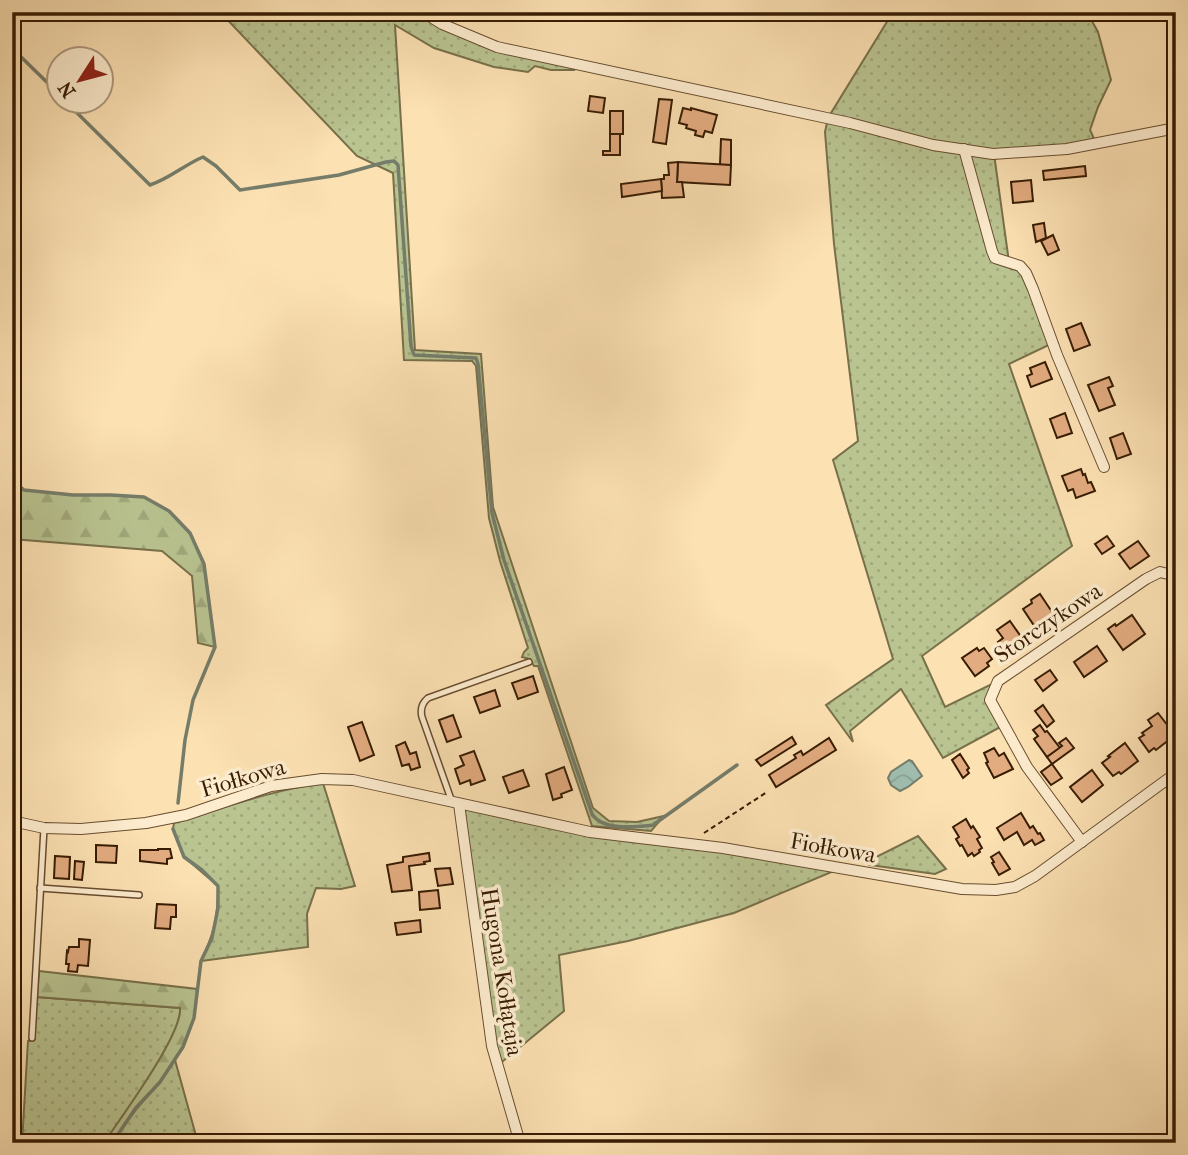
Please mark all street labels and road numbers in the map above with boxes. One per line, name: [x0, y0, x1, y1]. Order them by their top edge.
street label: Storczykowa: [989, 577, 1107, 669]
street label: Fiołkowa: [197, 753, 289, 803]
street label: Fiołkowa: [788, 827, 879, 869]
street label: Hugona Kołłątaja: [475, 886, 529, 1058]

